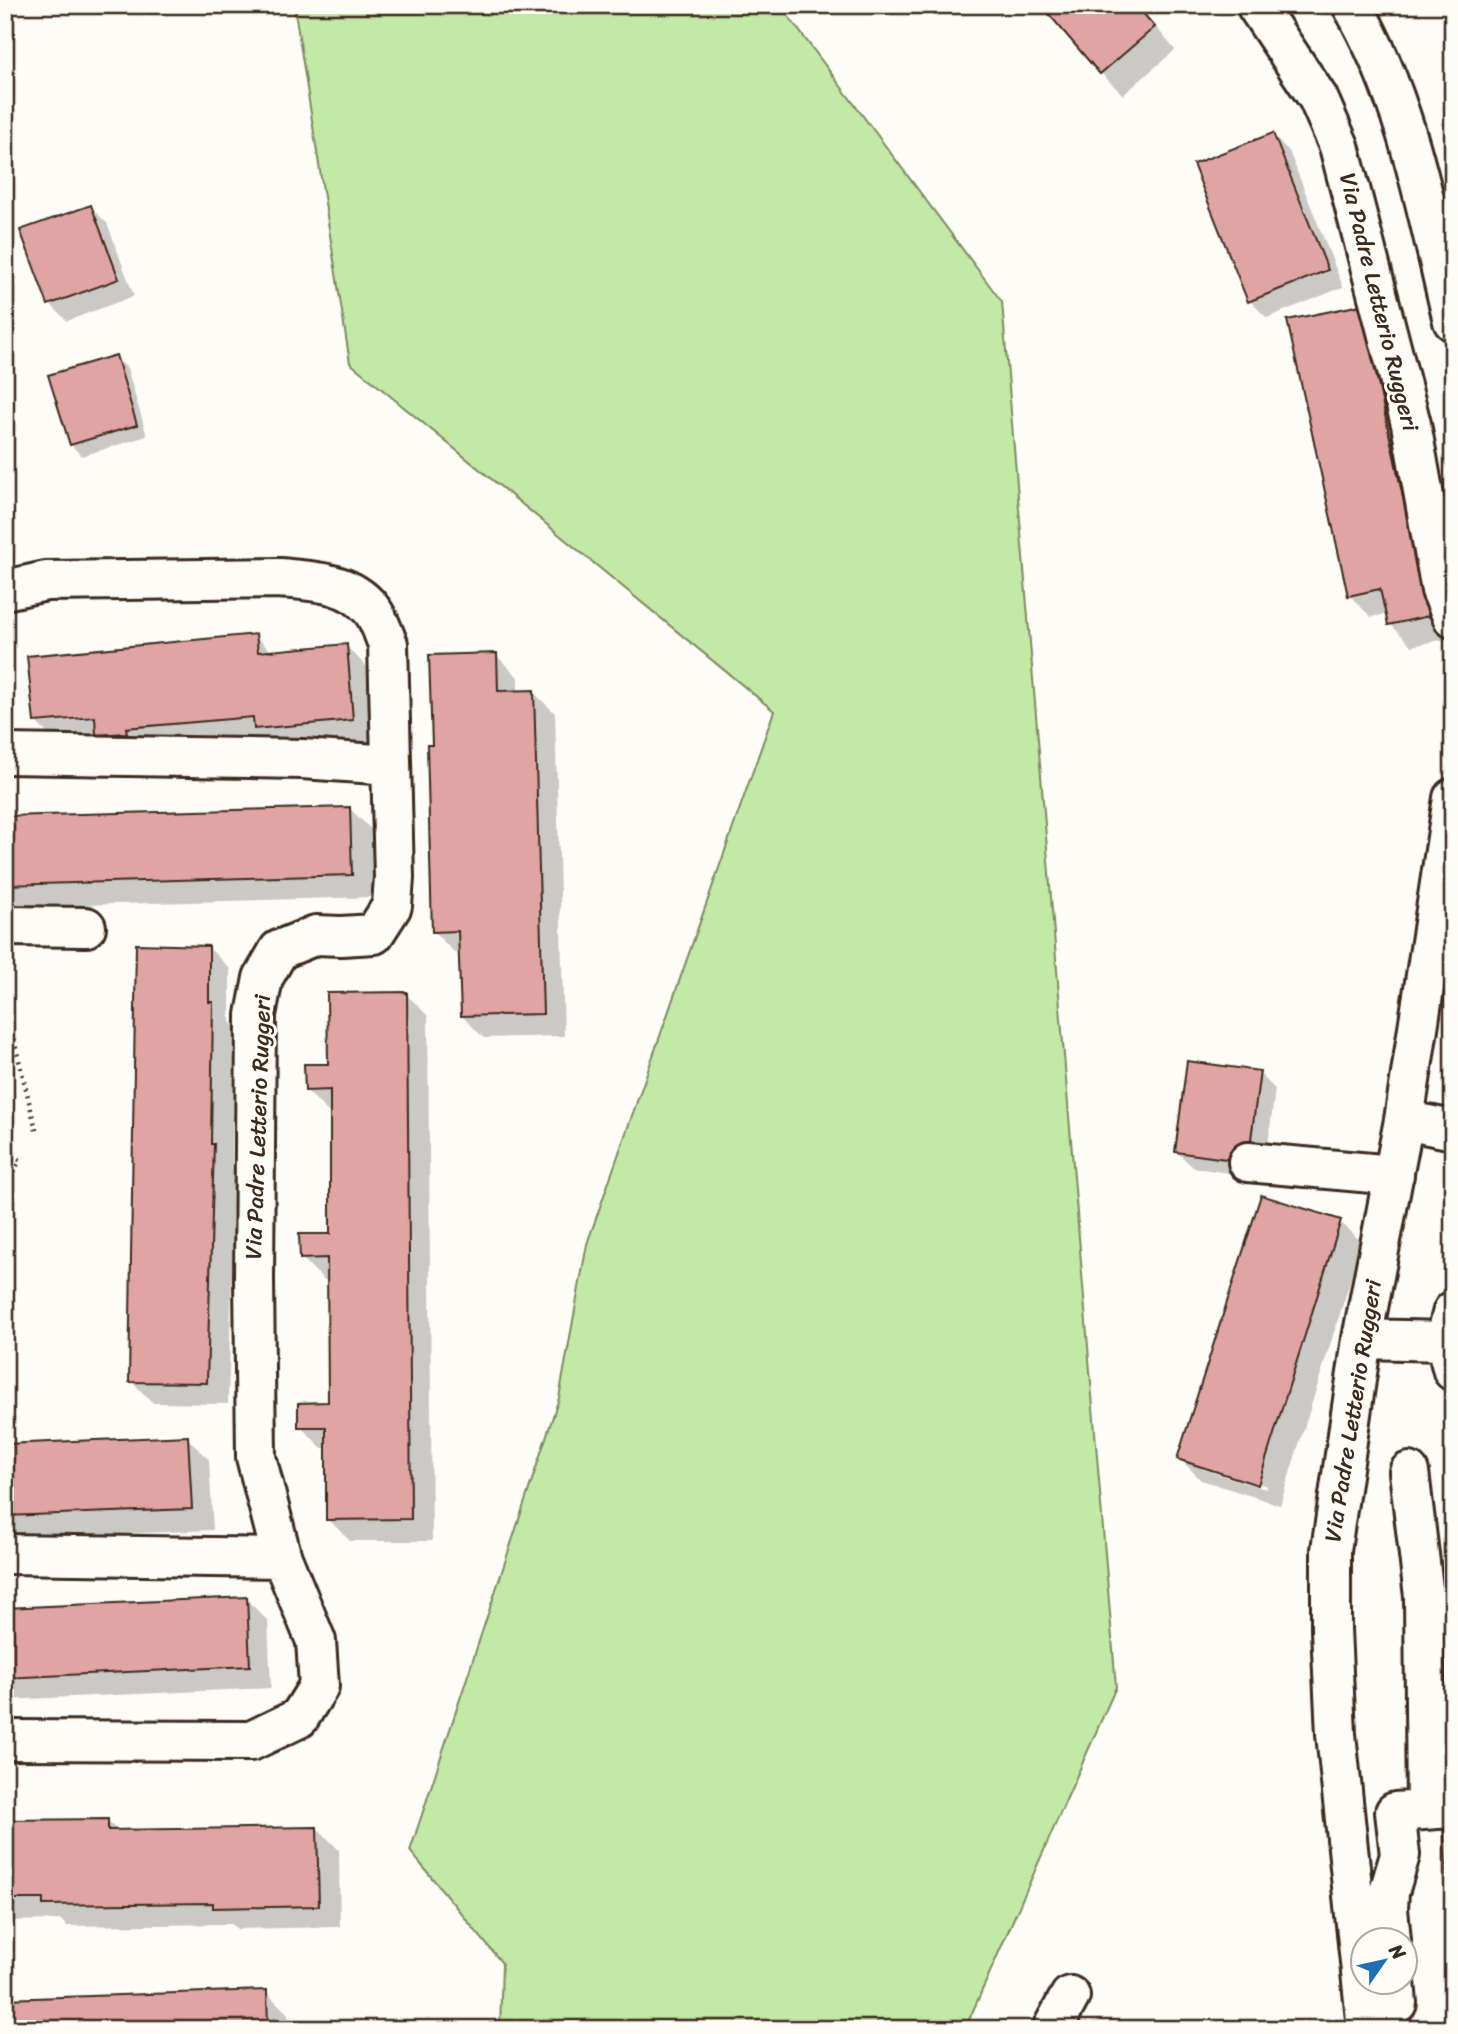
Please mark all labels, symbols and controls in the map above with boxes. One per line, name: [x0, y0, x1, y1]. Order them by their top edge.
street label: Via Padre Letterio Ruggeri: [1327, 168, 1431, 436]
street label: Via Padre Letterio Ruggeri: [233, 993, 283, 1260]
street label: Via Padre Letterio Ruggeri: [1312, 1276, 1394, 1545]
north arrow: [1350, 1926, 1420, 1996]
text: N: [1380, 1936, 1416, 1967]

